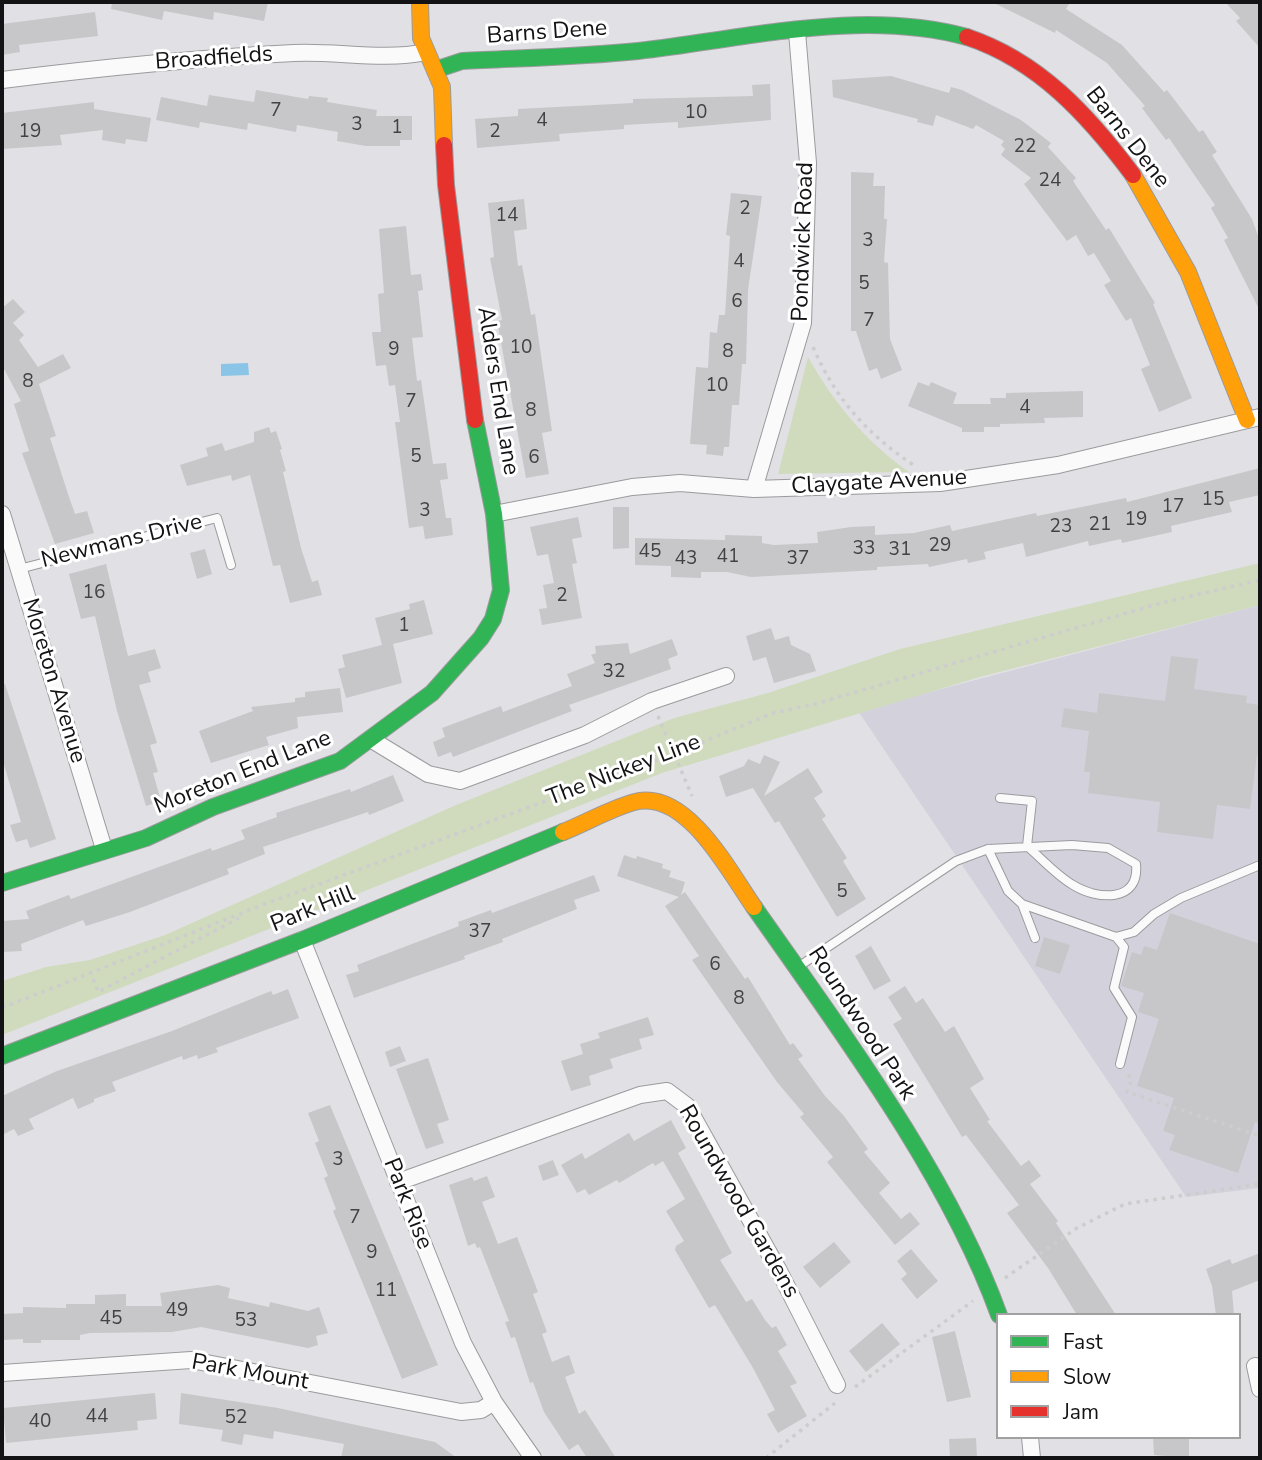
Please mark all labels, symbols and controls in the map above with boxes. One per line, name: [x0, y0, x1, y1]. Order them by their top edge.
street label: Barns Dene: [486, 15, 608, 51]
street label: Broadfields: [154, 41, 274, 77]
street label: Barns Dene: [1079, 82, 1175, 194]
house number: 7: [270, 100, 282, 122]
house number: 10: [685, 102, 707, 124]
house number: 4: [536, 110, 548, 132]
house number: 3: [351, 114, 363, 136]
house number: 1: [391, 117, 403, 139]
house number: 19: [19, 121, 41, 143]
house number: 2: [489, 121, 501, 143]
house number: 22: [1014, 136, 1036, 158]
street label: Pondwick Road: [787, 162, 821, 322]
house number: 24: [1039, 170, 1061, 192]
house number: 2: [739, 198, 751, 220]
house number: 14: [496, 205, 518, 227]
house number: 3: [862, 230, 874, 252]
house number: 4: [733, 251, 745, 273]
house number: 5: [858, 273, 870, 295]
house number: 6: [731, 291, 743, 313]
street label: Alders End Lane: [470, 305, 524, 477]
house number: 7: [863, 310, 875, 332]
house number: 10: [510, 337, 532, 359]
house number: 9: [388, 339, 400, 361]
house number: 8: [722, 341, 734, 363]
house number: 8: [22, 371, 34, 393]
house number: 10: [706, 375, 728, 397]
house number: 7: [405, 391, 417, 413]
house number: 4: [1019, 397, 1031, 419]
house number: 8: [525, 400, 537, 422]
house number: 5: [410, 446, 422, 468]
house number: 6: [528, 447, 540, 469]
street label: Claygate Avenue: [790, 465, 968, 501]
house number: 15: [1202, 489, 1224, 511]
house number: 17: [1162, 496, 1184, 518]
house number: 3: [419, 500, 431, 522]
street label: Newmans Drive: [39, 509, 205, 575]
house number: 19: [1125, 509, 1147, 531]
house number: 21: [1089, 514, 1111, 536]
house number: 23: [1050, 516, 1072, 538]
house number: 29: [929, 535, 951, 557]
house number: 33: [853, 538, 875, 560]
house number: 31: [889, 539, 911, 561]
house number: 45: [639, 541, 661, 563]
house number: 41: [717, 546, 739, 568]
house number: 43: [675, 548, 697, 570]
house number: 37: [787, 548, 809, 570]
house number: 16: [83, 582, 105, 604]
house number: 2: [556, 585, 568, 607]
street label: Moreton Avenue: [15, 595, 91, 767]
house number: 1: [398, 615, 410, 637]
house number: 32: [603, 661, 625, 683]
street label: Moreton End Lane: [151, 725, 335, 821]
street label: The Nickey Line: [543, 729, 705, 813]
street label: Park Hill: [267, 881, 359, 939]
house number: 5: [836, 881, 848, 903]
house number: 37: [469, 921, 491, 943]
street label: Roundwood Park: [801, 942, 921, 1106]
house number: 6: [709, 954, 721, 976]
house number: 8: [733, 988, 745, 1010]
street label: Roundwood Gardens: [672, 1101, 804, 1303]
house number: 3: [332, 1149, 344, 1171]
street label: Park Rise: [376, 1154, 438, 1254]
house number: 7: [349, 1207, 361, 1229]
house number: 9: [366, 1242, 378, 1264]
house number: 11: [375, 1280, 397, 1302]
house number: 49: [166, 1300, 188, 1322]
house number: 45: [100, 1308, 122, 1330]
house number: 53: [235, 1310, 257, 1332]
legend: [996, 1313, 1241, 1439]
text: Fast: [1063, 1328, 1103, 1356]
street label: Park Mount: [189, 1349, 311, 1397]
text: Slow: [1063, 1363, 1111, 1391]
text: Jam: [1063, 1398, 1099, 1426]
house number: 44: [86, 1406, 108, 1428]
house number: 52: [225, 1407, 247, 1429]
house number: 40: [29, 1411, 51, 1433]

